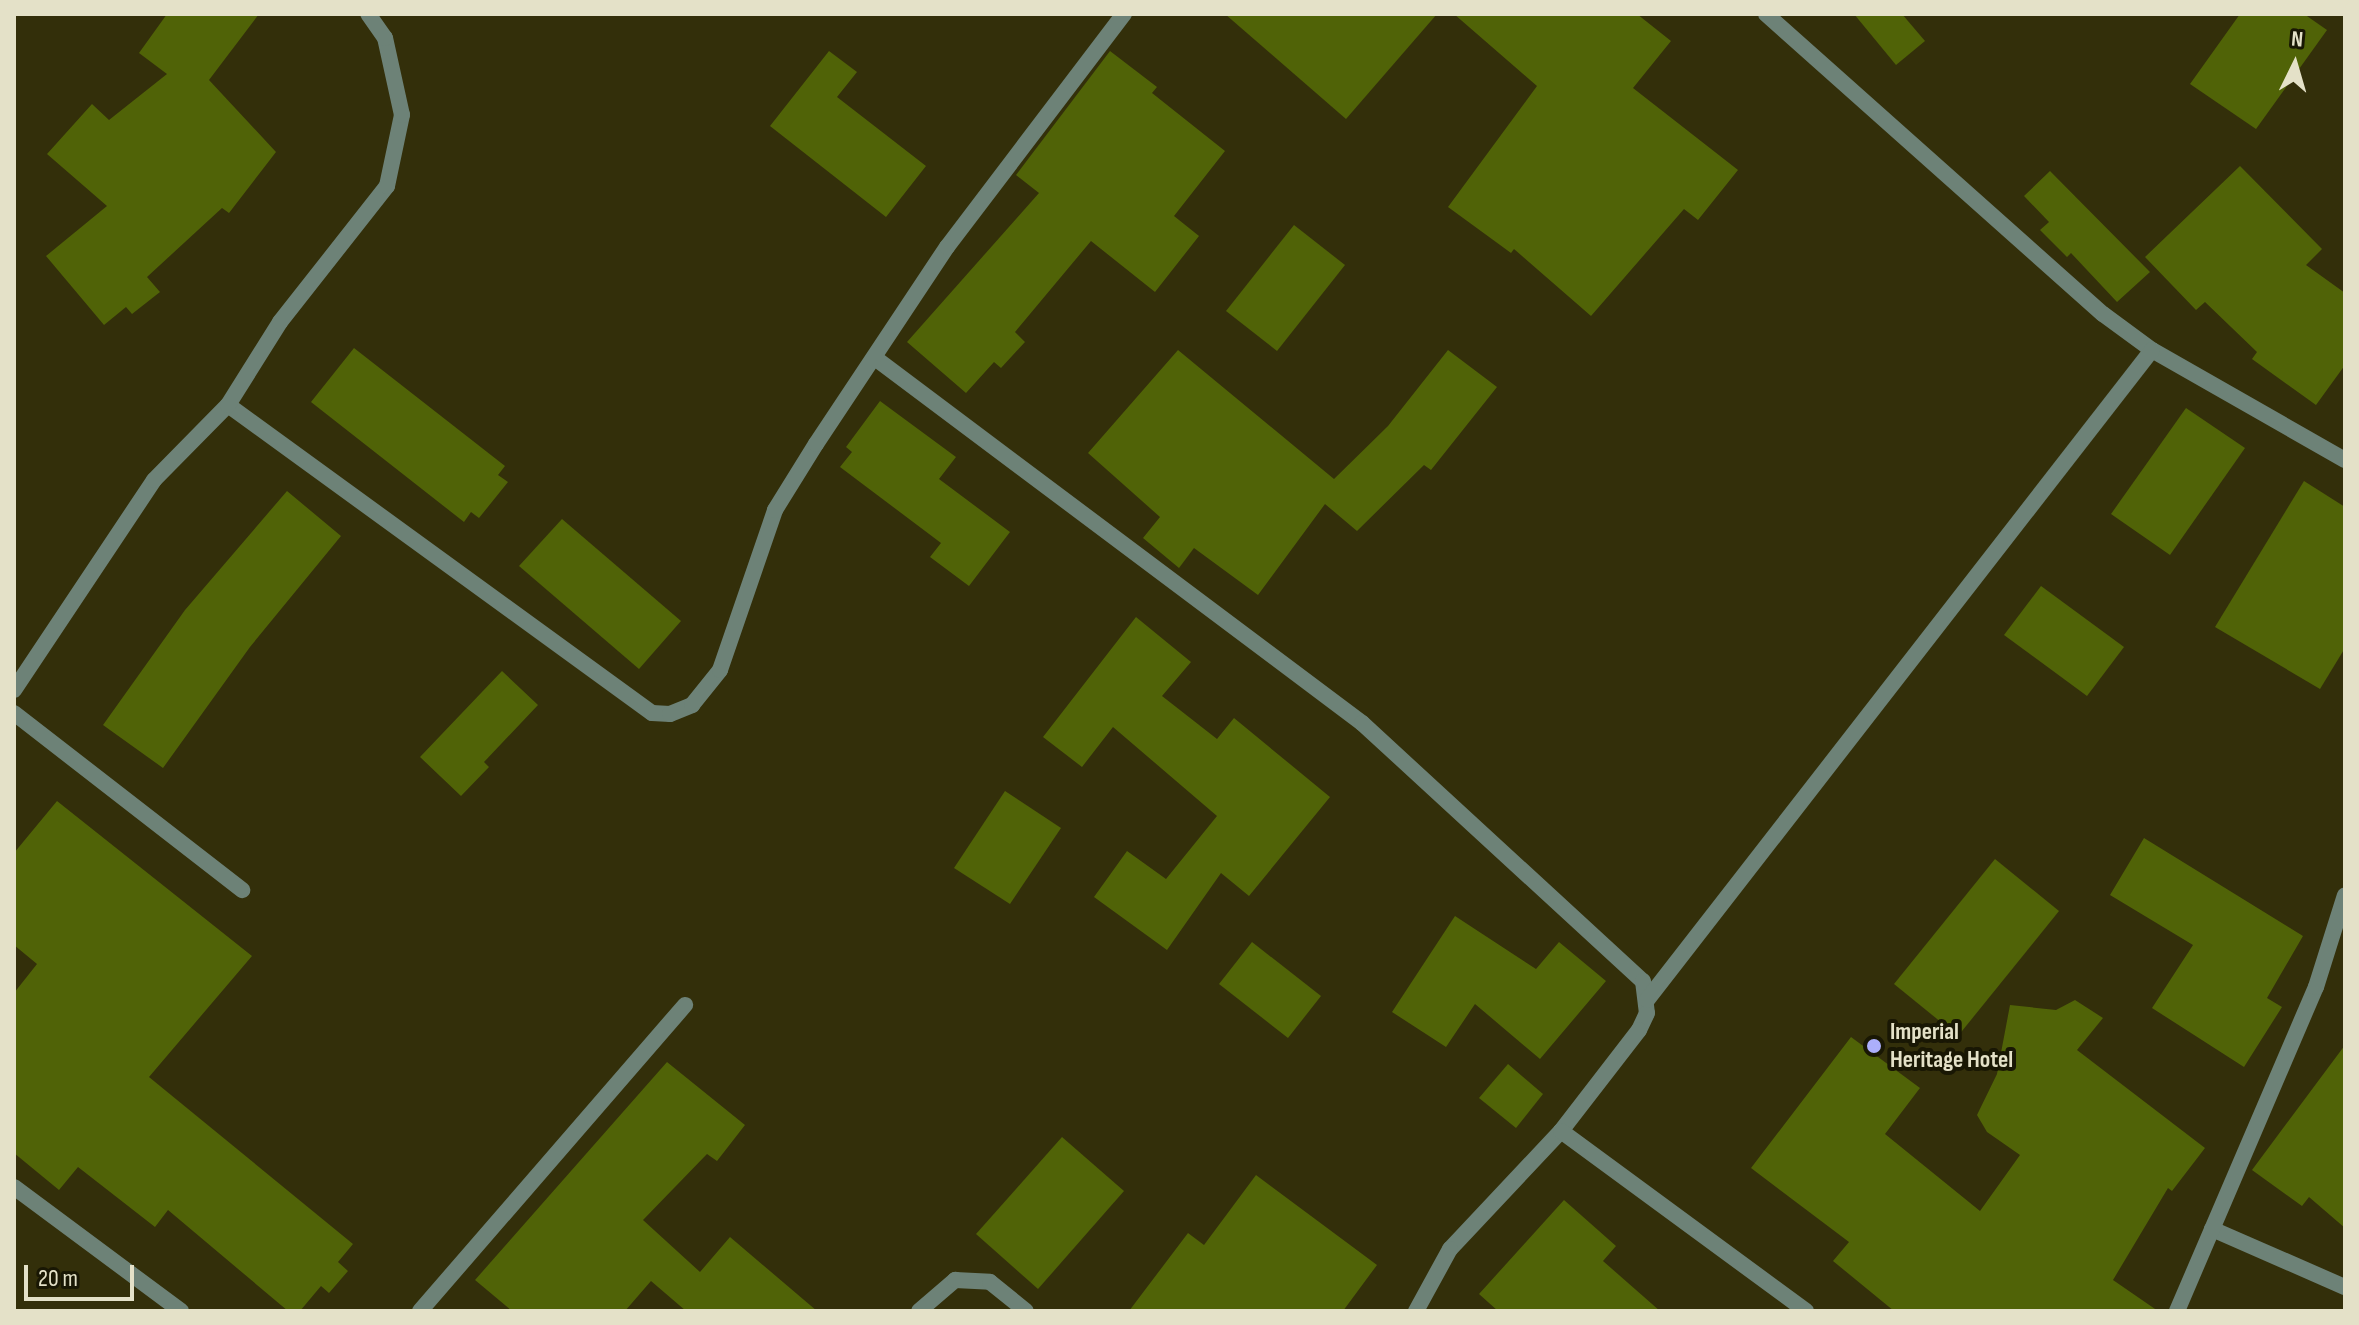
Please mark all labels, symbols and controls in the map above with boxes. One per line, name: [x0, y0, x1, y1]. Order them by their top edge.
north arrow: [2255, 24, 2335, 104]
text: N: [2290, 26, 2304, 54]
place label: Imperial Heritage Hotel: [1890, 1018, 2013, 1074]
marker: Imperial Heritage Hotel: [1865, 1037, 1883, 1055]
scale bar: [28, 1249, 138, 1299]
text: 20 m: [38, 1264, 78, 1293]

